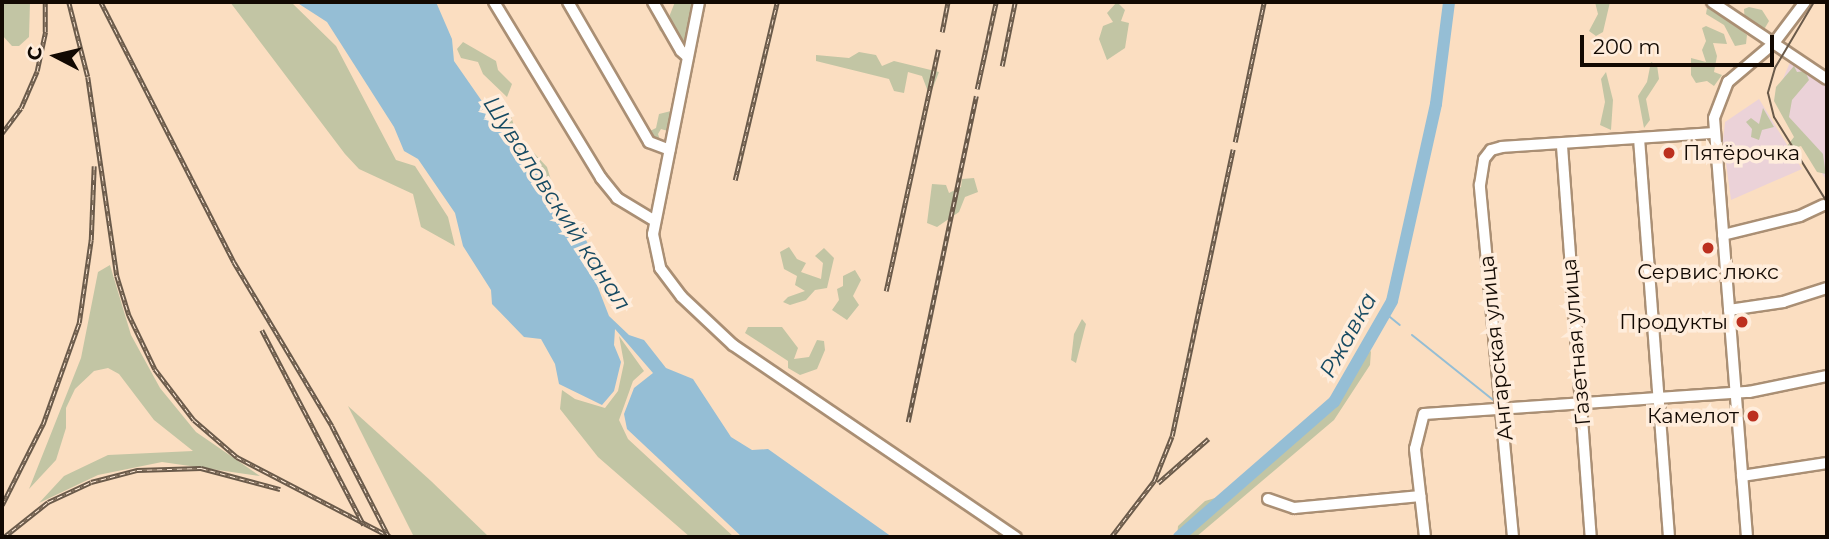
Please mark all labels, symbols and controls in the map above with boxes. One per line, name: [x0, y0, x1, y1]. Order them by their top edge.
north arrow: [21, 21, 91, 91]
scale bar: [1584, 21, 1778, 65]
text: 200 m: [1593, 34, 1660, 59]
text: С: [22, 45, 47, 62]
water label: Шуваловский канал: [477, 91, 637, 315]
place label: Пятёрочка: [1683, 140, 1800, 166]
marker: Пятёрочка: [1661, 145, 1677, 161]
marker: Сервис люкс: [1700, 240, 1716, 256]
street label: Ангарская улица: [1474, 254, 1518, 442]
street label: Газетная улица: [1556, 257, 1596, 427]
place label: Сервис люкс: [1637, 259, 1779, 285]
water label: Ржавка: [1313, 288, 1383, 382]
place label: Продукты: [1619, 309, 1728, 335]
marker: Продукты: [1734, 314, 1750, 330]
place label: Камелот: [1647, 403, 1739, 429]
marker: Камелот: [1745, 408, 1761, 424]

